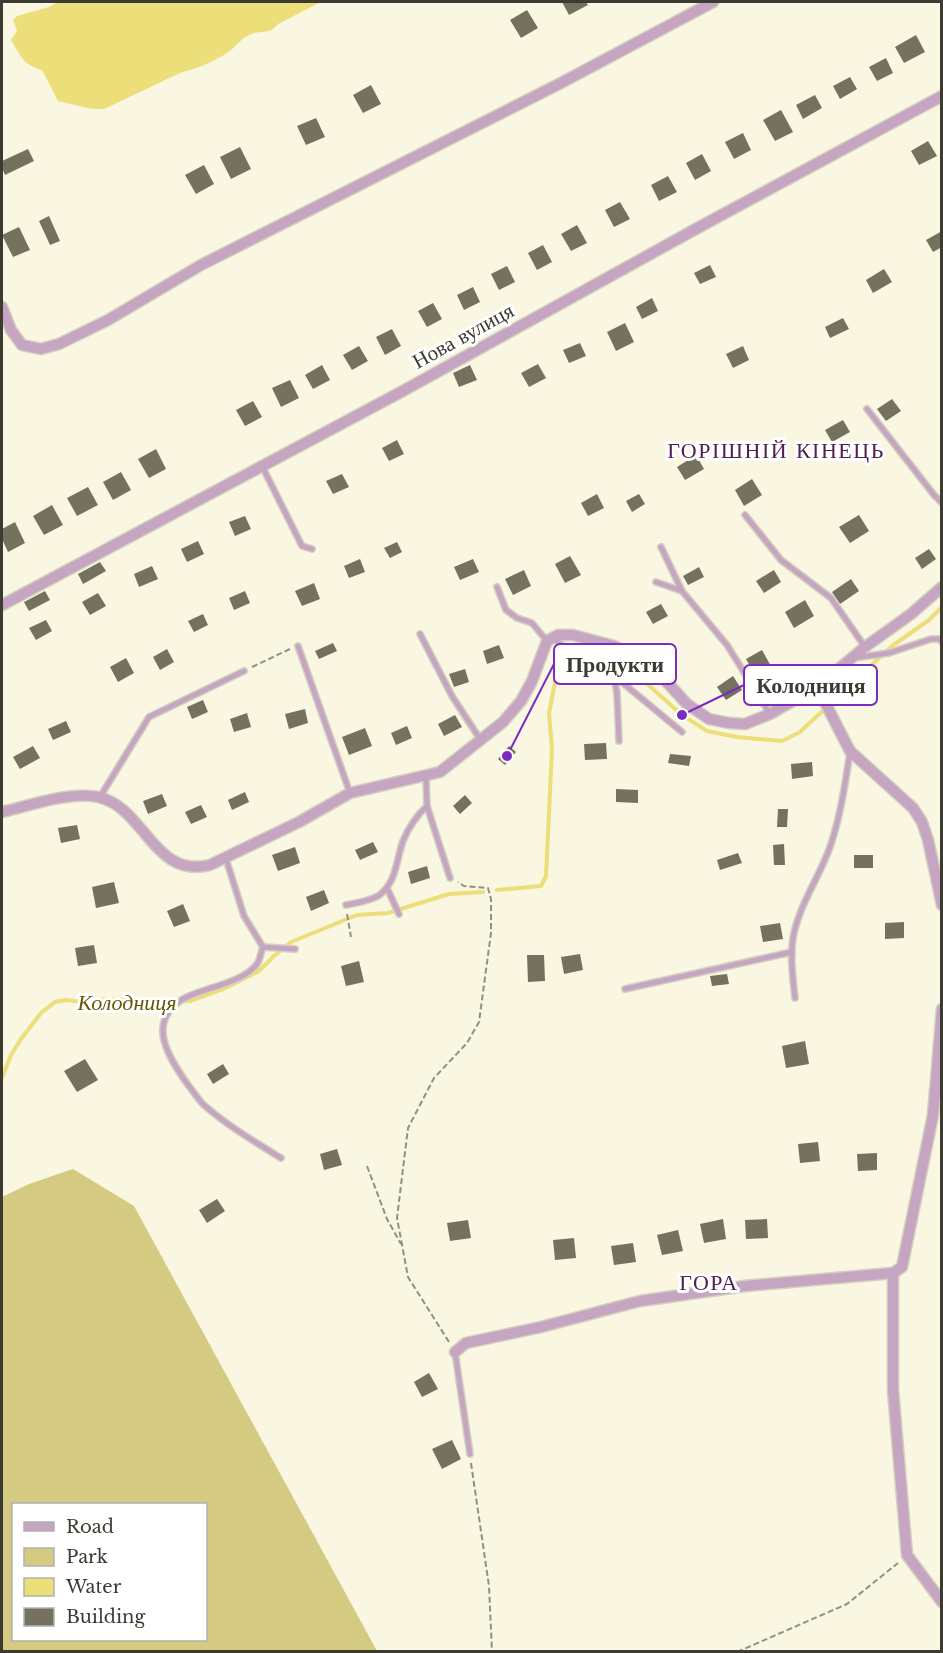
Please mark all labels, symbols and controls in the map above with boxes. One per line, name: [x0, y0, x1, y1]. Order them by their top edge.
street label: Нова вулиця: [408, 297, 519, 375]
district label: ГОРІШНІЙ КІНЕЦЬ: [667, 437, 885, 464]
callout: Продукти: [554, 644, 676, 684]
text: Продукти: [566, 651, 664, 678]
callout: Колодниця: [744, 665, 877, 705]
text: Колодниця: [756, 672, 866, 699]
water label: Колодниця: [76, 989, 177, 1016]
district label: ГОРА: [679, 1269, 739, 1296]
legend: [12, 1503, 207, 1641]
text: Road: [66, 1516, 114, 1538]
text: Park: [66, 1546, 108, 1568]
text: Water: [65, 1576, 122, 1598]
text: Building: [66, 1606, 145, 1628]

